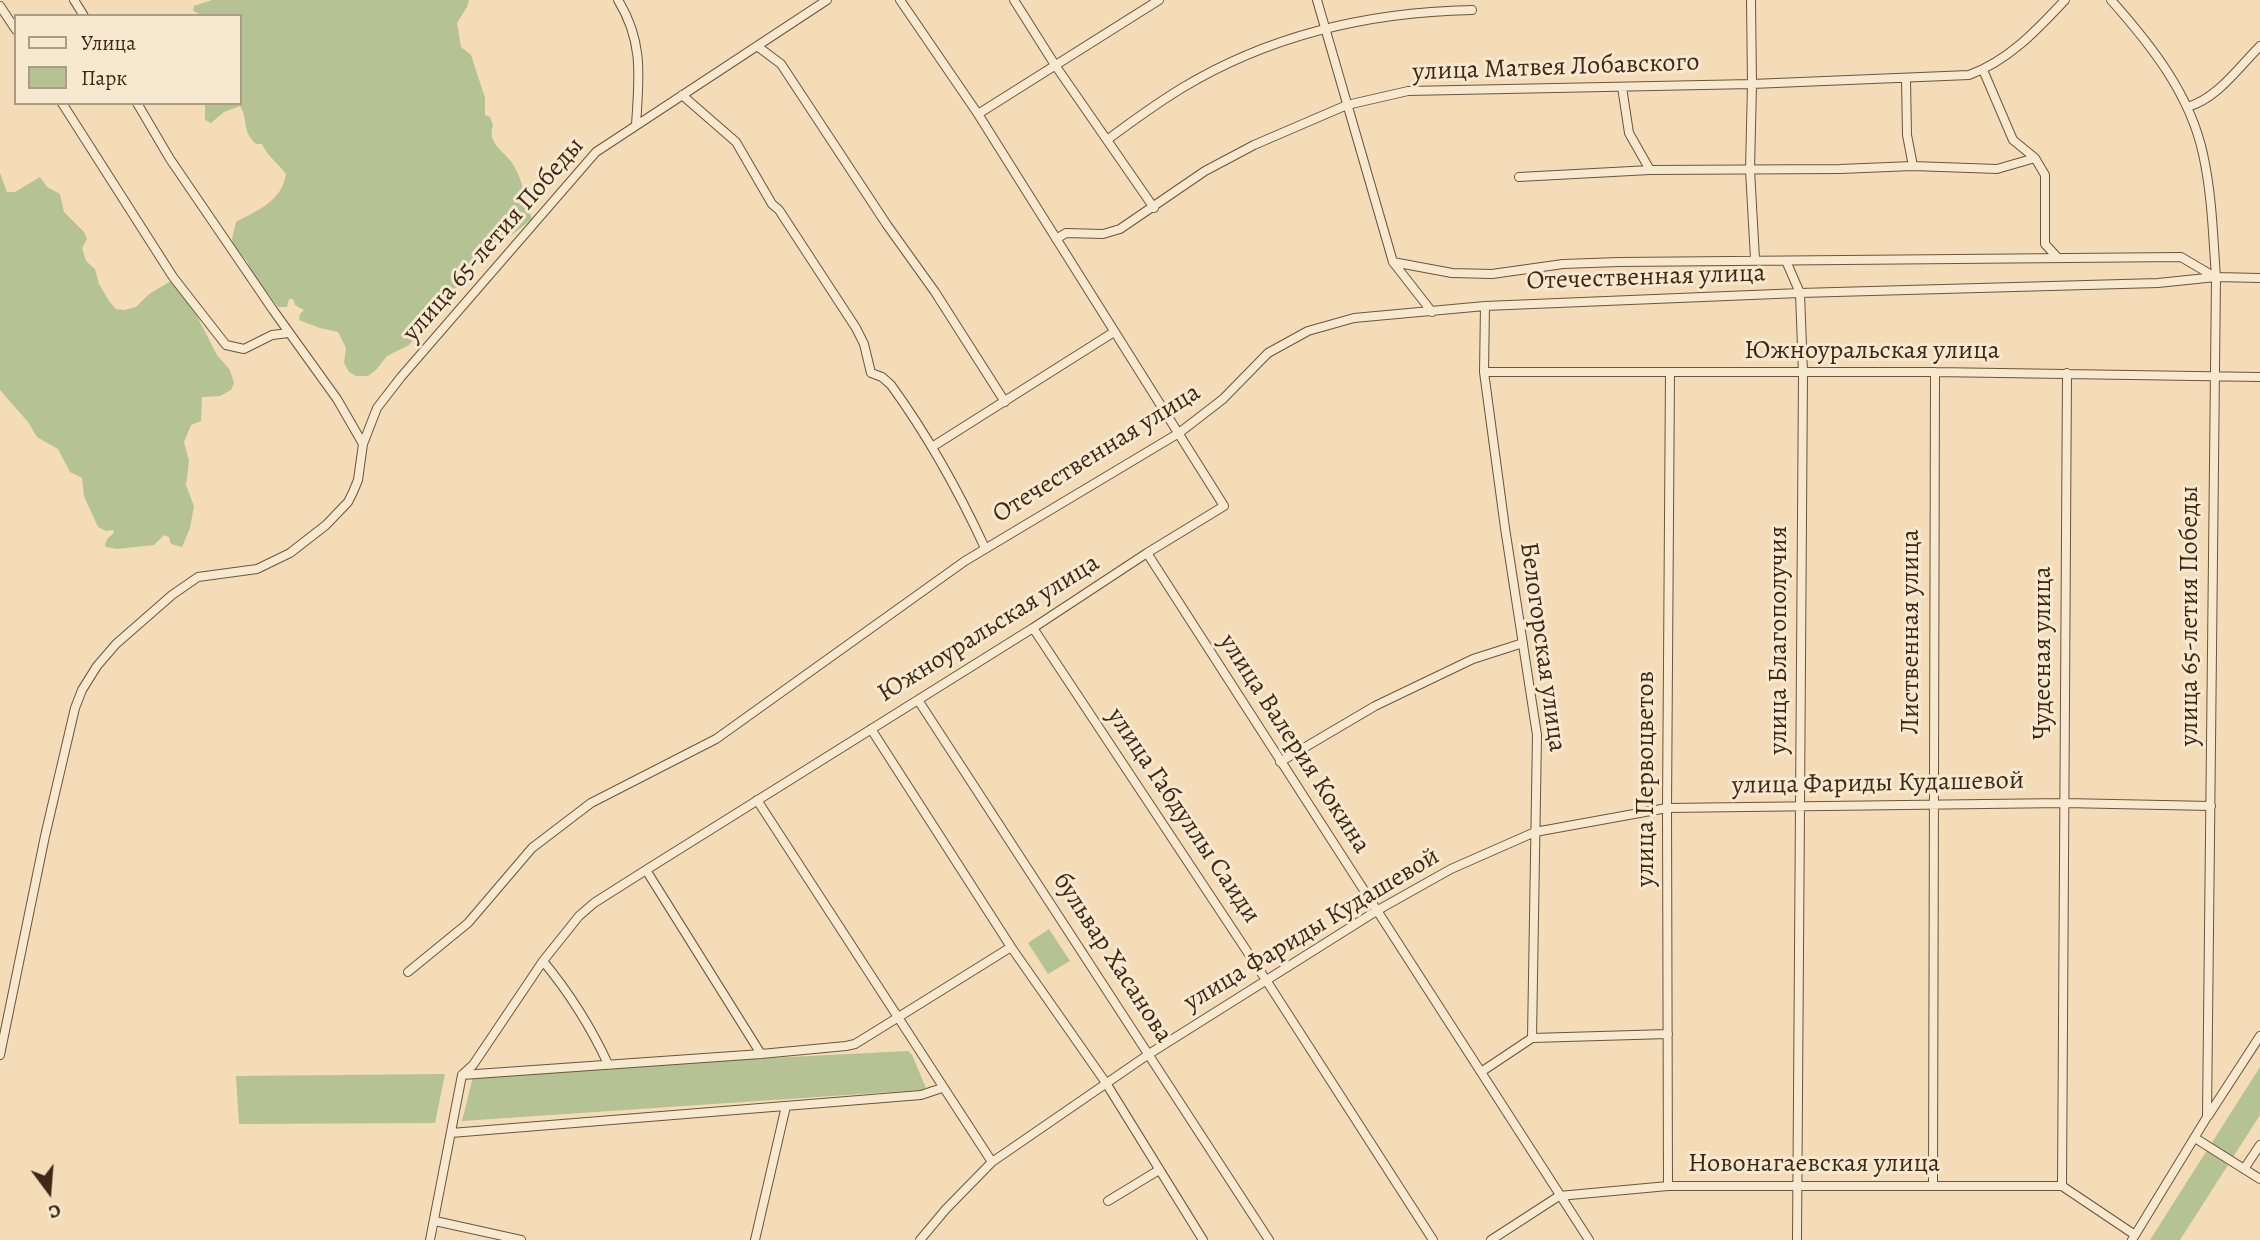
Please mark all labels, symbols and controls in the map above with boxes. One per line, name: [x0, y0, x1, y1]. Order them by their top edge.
legend: [14, 14, 242, 105]
text: Улица: [81, 29, 136, 57]
street label: улица Матвея Лобавского: [1412, 47, 1700, 89]
text: Парк: [81, 64, 127, 92]
street label: улица 65-летия Победы: [397, 131, 591, 349]
street label: Отечественная улица: [1526, 258, 1766, 298]
street label: Южноуральская улица: [1744, 336, 2000, 368]
street label: Отечественная улица: [987, 377, 1207, 531]
street label: улица 65-летия Победы: [2175, 486, 2207, 746]
street label: улица Благополучия: [1764, 526, 1796, 754]
street label: Лиственная улица: [1896, 529, 1928, 735]
street label: Белогорская улица: [1512, 540, 1572, 754]
street label: Южноуральская улица: [872, 548, 1106, 710]
street label: Чудесная улица: [2028, 566, 2060, 740]
street label: улица Валерия Кокина: [1211, 628, 1377, 860]
street label: улица Первоцветов: [1631, 671, 1663, 887]
street label: улица Габдуллы Саиди: [1099, 702, 1267, 930]
street label: улица Фариды Кудашевой: [1732, 766, 2024, 802]
street label: улица Фариды Кудашевой: [1179, 841, 1445, 1019]
street label: бульвар Хасанова: [1045, 867, 1179, 1049]
street label: Новонагаевская улица: [1688, 1149, 1940, 1181]
north arrow: [14, 1156, 84, 1226]
text: С: [46, 1197, 64, 1225]

